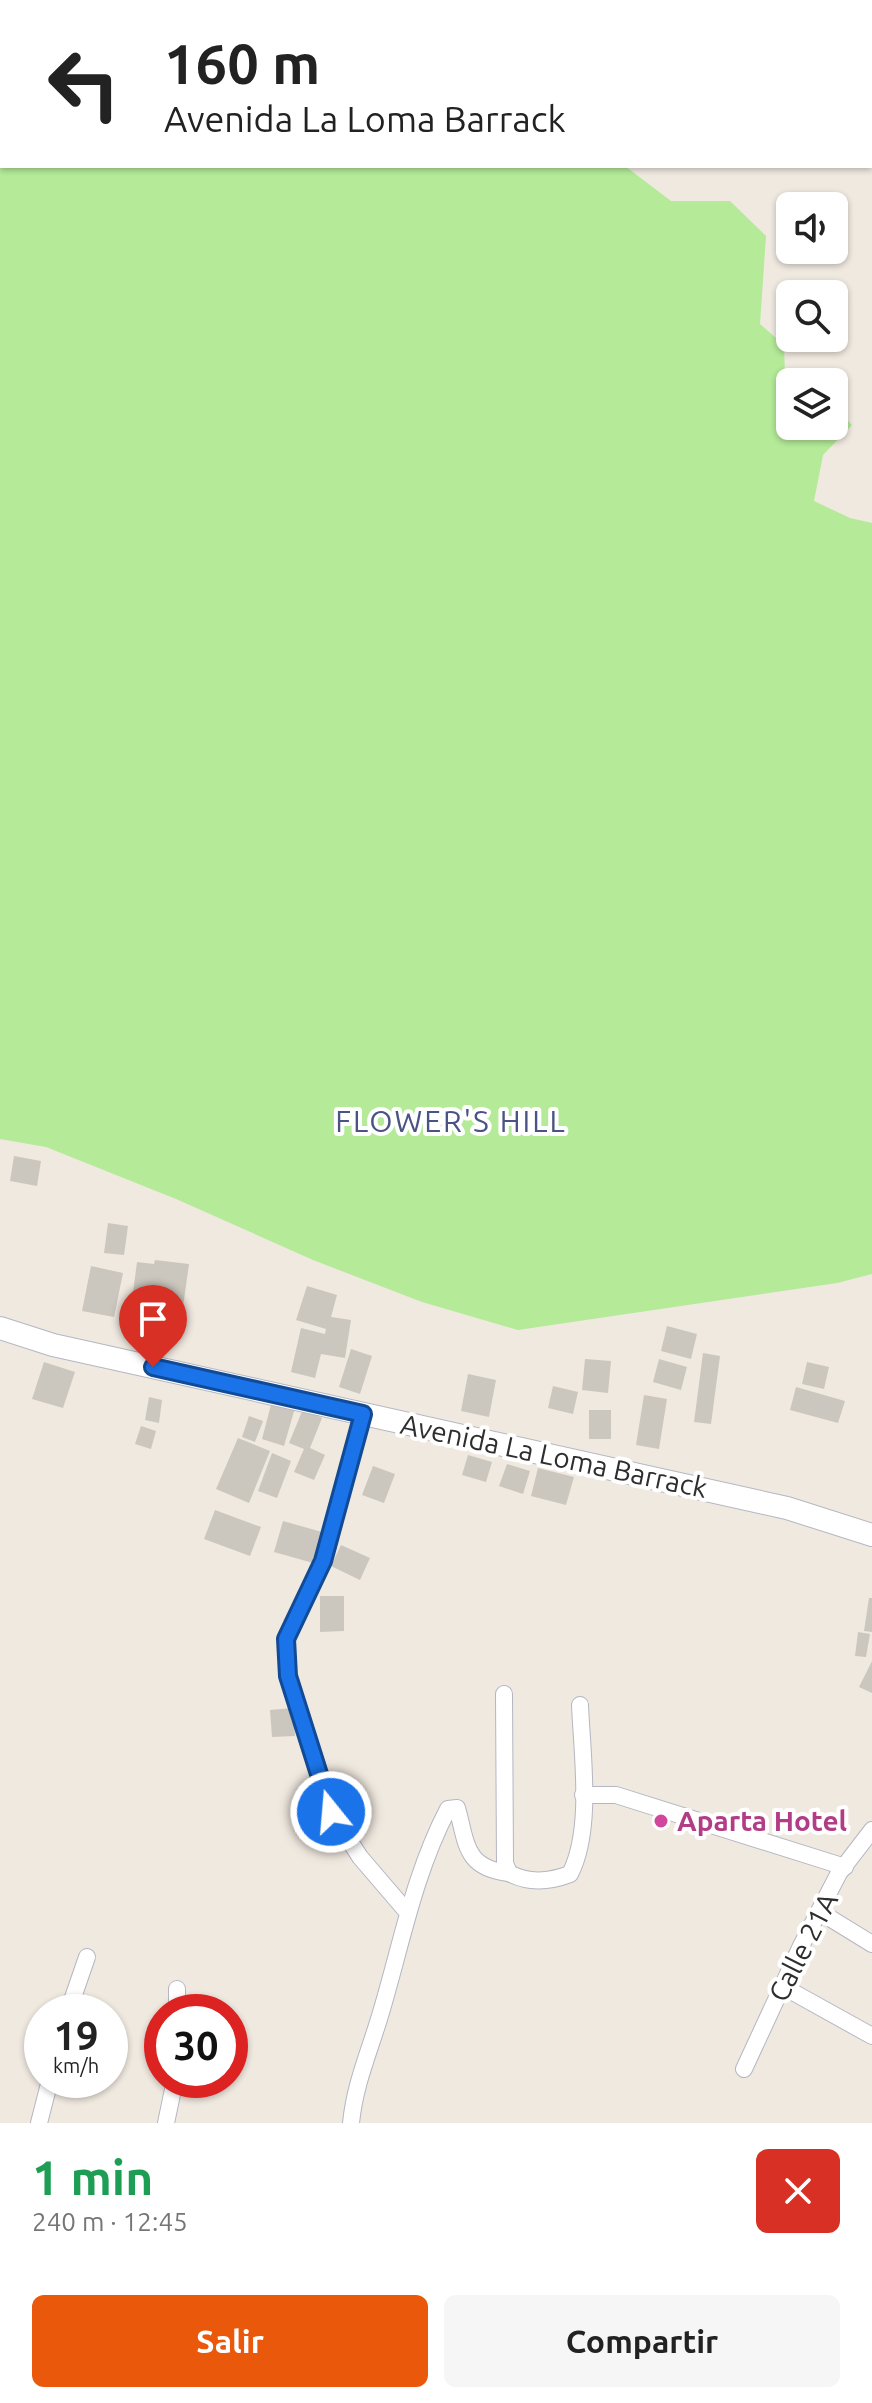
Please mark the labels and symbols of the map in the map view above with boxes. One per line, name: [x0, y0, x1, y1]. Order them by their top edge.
district label: FLOWER'S HILL: [335, 1104, 567, 1138]
pin: [119, 1285, 187, 1367]
street label: Avenida La Loma Barrack: [398, 1408, 710, 1503]
position arrow: [289, 1770, 373, 1854]
place label: Aparta Hotel: [677, 1805, 847, 1836]
marker: Aparta Hotel: [652, 1812, 670, 1830]
street label: Calle 21A: [762, 1887, 843, 2006]
speed limit sign: 30: [144, 1994, 248, 2098]

